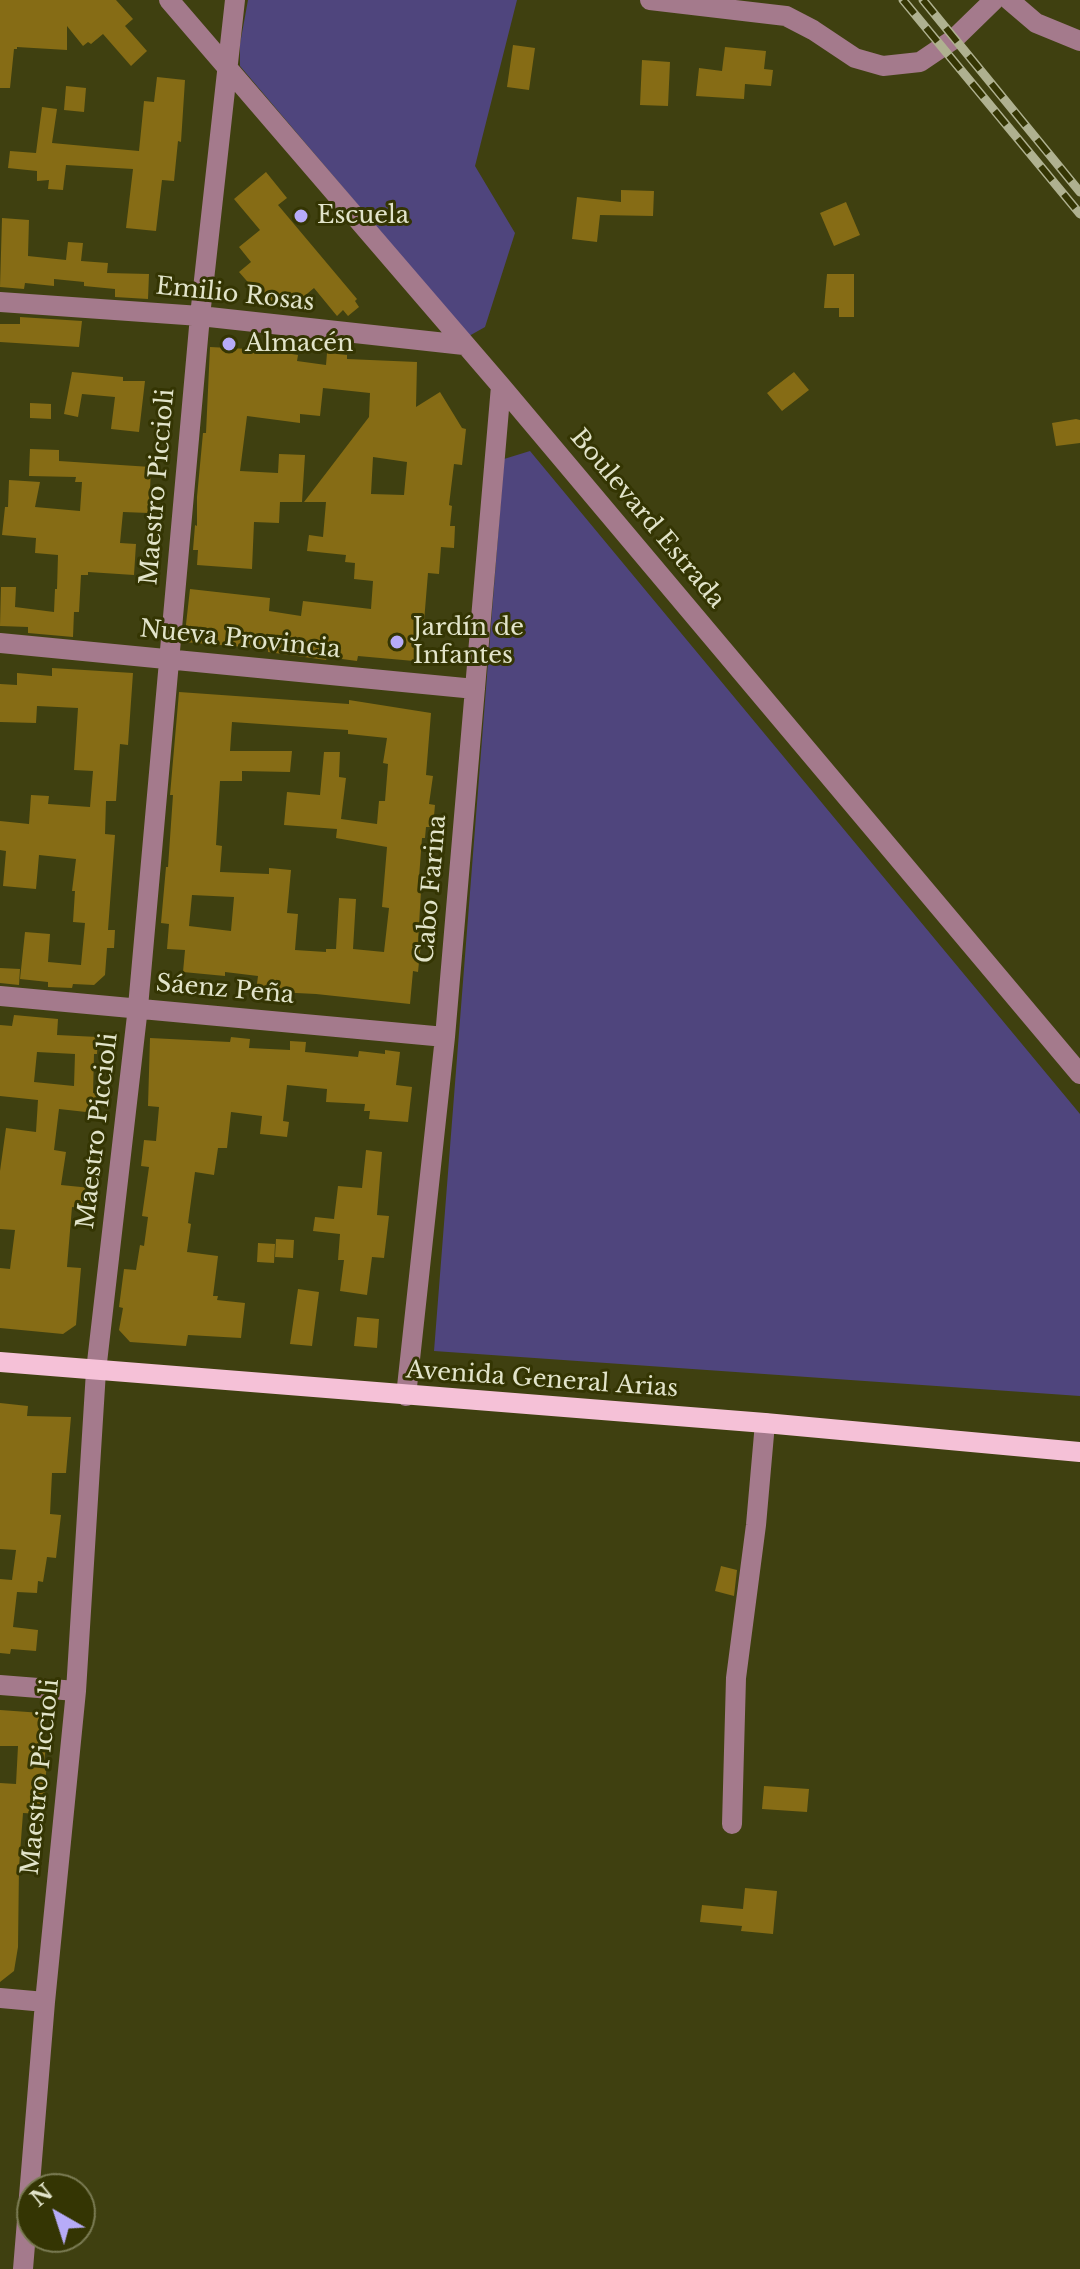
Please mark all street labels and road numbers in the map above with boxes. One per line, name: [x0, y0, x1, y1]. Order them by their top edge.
street label: Emilio Rosas: [154, 272, 316, 318]
street label: Maestro Piccioli: [135, 388, 181, 586]
street label: Boulevard Estrada: [564, 424, 730, 614]
street label: Nueva Provincia: [138, 615, 342, 665]
street label: Cabo Farina: [411, 814, 453, 964]
street label: Sáenz Peña: [155, 970, 295, 1010]
street label: Maestro Piccioli: [72, 1031, 124, 1231]
street label: Avenida General Arias: [405, 1356, 679, 1404]
street label: Maestro Piccioli: [16, 1677, 66, 1877]

